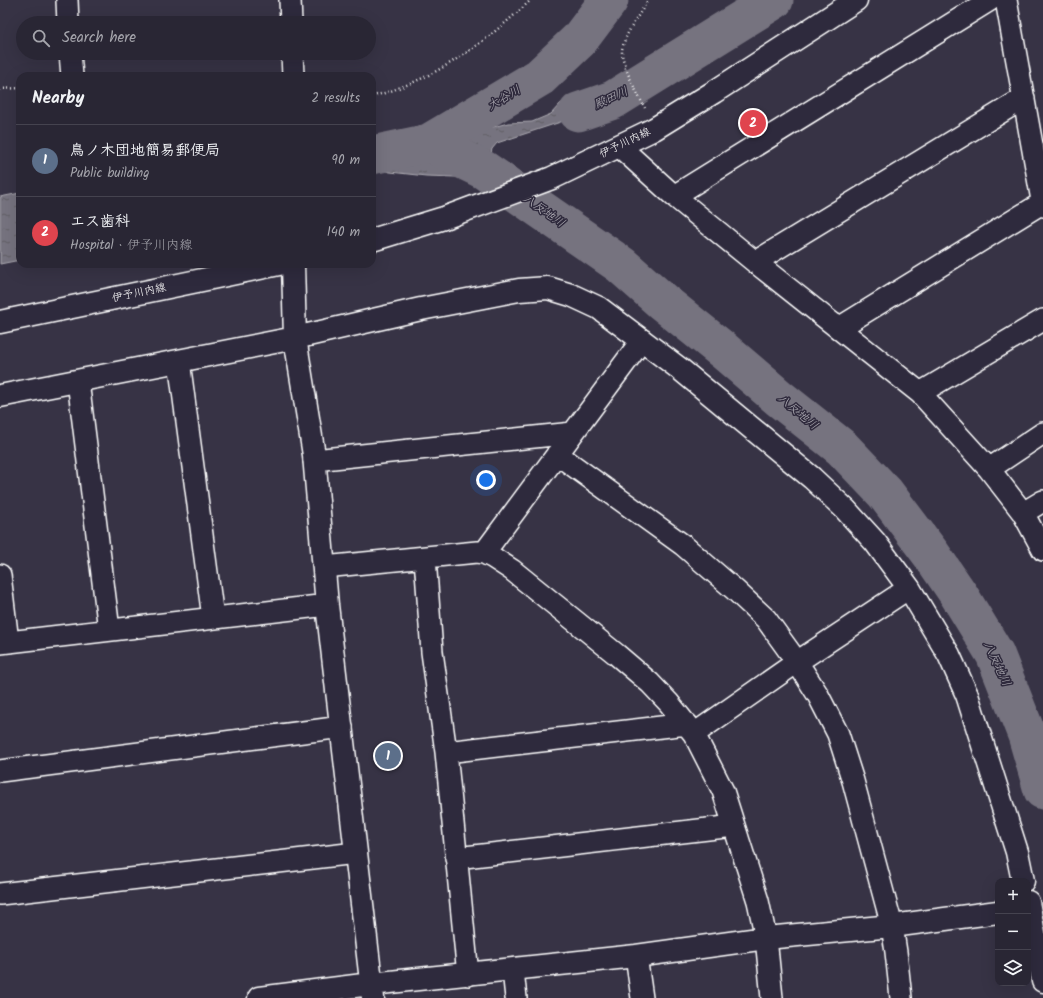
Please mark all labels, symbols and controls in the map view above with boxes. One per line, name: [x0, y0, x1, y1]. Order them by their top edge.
search box: [16, 16, 376, 60]
text: Search here: [62, 26, 136, 50]
icon: search: [30, 27, 52, 49]
water label: 大谷川: [484, 81, 524, 115]
water label: 殿田川: [591, 82, 631, 114]
text: Nearby: [32, 85, 84, 112]
text: 2 results: [312, 88, 360, 109]
pin: 2: [740, 108, 766, 138]
street label: 伊予川内線: [596, 123, 654, 163]
text: 鳥ノ木団地簡易郵便局: [70, 139, 220, 163]
text: 1: [43, 150, 47, 171]
text: 90 m: [332, 150, 360, 171]
text: Public building: [70, 163, 149, 184]
water label: 八反地川: [519, 189, 569, 233]
text: エス歯科: [70, 210, 130, 234]
text: 2: [41, 222, 49, 243]
text: 140 m: [327, 222, 360, 243]
text: Hospital · 伊予川内線: [70, 235, 192, 256]
street label: 伊予川内線: [110, 278, 168, 308]
water label: 八反地川: [774, 389, 822, 435]
your location: [476, 470, 496, 490]
water label: 八反地川: [978, 638, 1016, 690]
pin: 1: [375, 741, 401, 771]
map controls: [995, 878, 1031, 986]
button: +: [995, 878, 1031, 914]
button: −: [995, 914, 1031, 950]
button: layers: [995, 950, 1031, 986]

